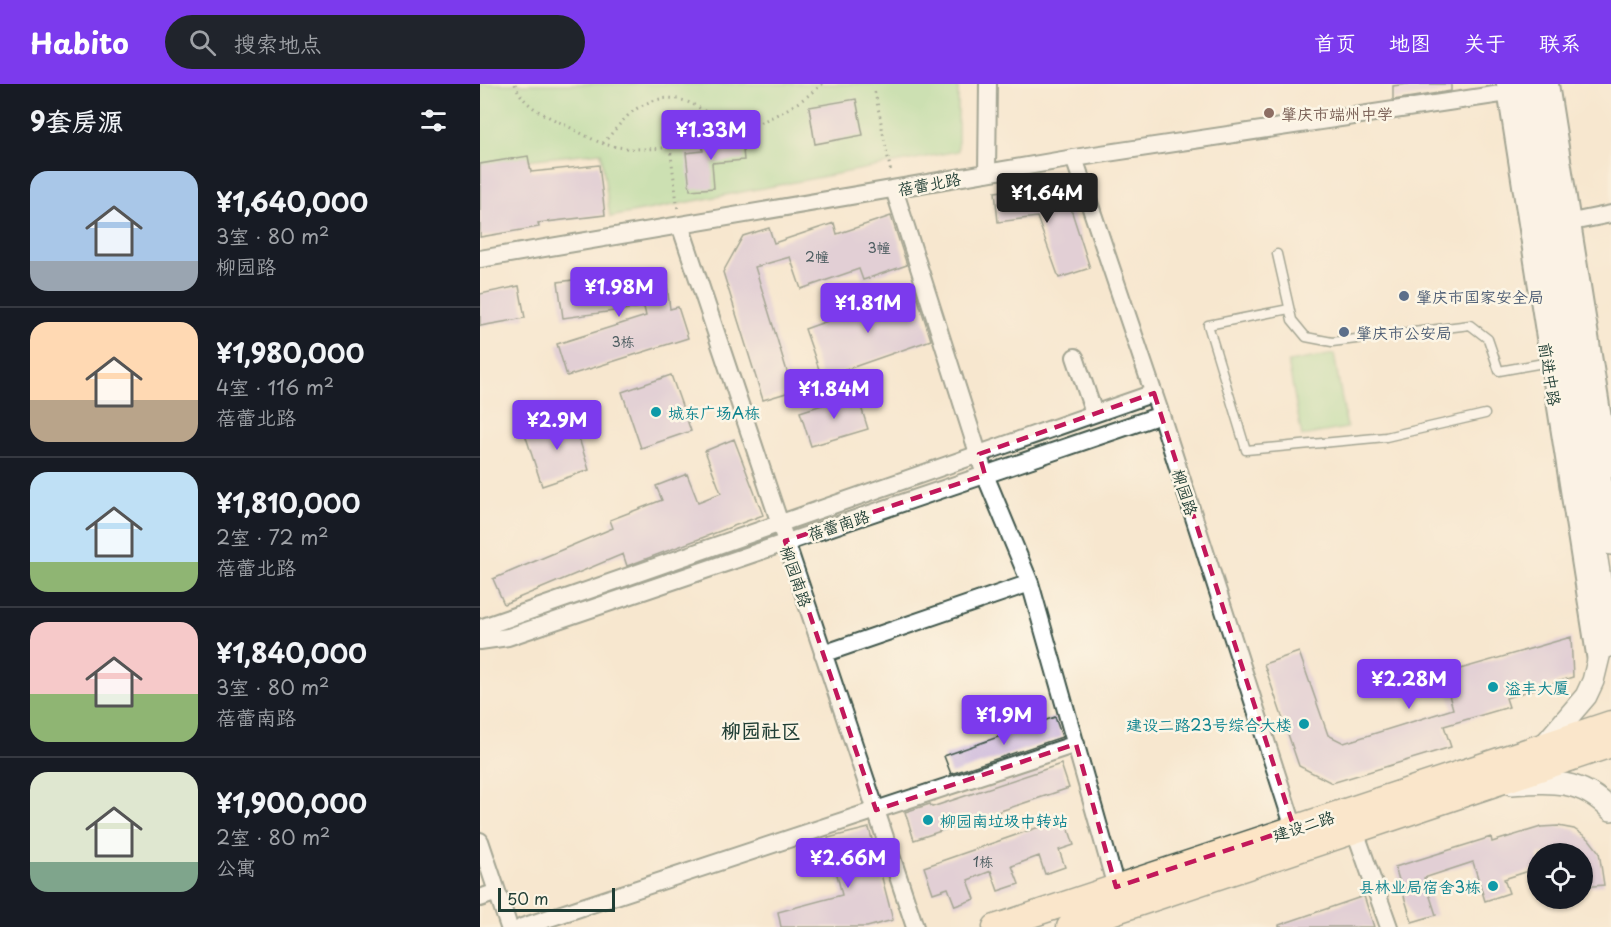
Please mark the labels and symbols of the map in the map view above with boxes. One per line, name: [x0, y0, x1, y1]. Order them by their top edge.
place label: 肇庆市端州中学: [1281, 101, 1393, 125]
marker: 肇庆市端州中学: [1262, 106, 1276, 120]
pin: ¥1.33M: [662, 110, 760, 161]
street label: 蓓蕾北路: [895, 166, 963, 200]
pin: ¥1.64M: [998, 173, 1096, 224]
house number: 3幢: [867, 237, 891, 258]
house number: 2幢: [805, 246, 829, 267]
pin: ¥1.98M: [570, 267, 668, 318]
pin: ¥1.81M: [819, 283, 917, 334]
place label: 肇庆市国家安全局: [1416, 284, 1544, 308]
marker: 肇庆市国家安全局: [1397, 289, 1411, 303]
place label: 肇庆市公安局: [1356, 320, 1452, 344]
marker: 肇庆市公安局: [1337, 325, 1351, 339]
house number: 3栋: [611, 331, 635, 352]
street label: 前进中路: [1534, 341, 1568, 407]
pin: ¥1.84M: [785, 369, 883, 420]
pin: ¥2.9M: [515, 400, 599, 451]
place label: 城东广场A栋: [668, 400, 760, 424]
marker: 城东广场A栋: [649, 405, 663, 419]
street label: 柳园路: [1167, 465, 1205, 519]
street label: 蓓蕾南路: [804, 503, 872, 545]
street label: 柳园南路: [775, 542, 819, 610]
pin: ¥2.28M: [1360, 659, 1458, 710]
place label: 溢丰大厦: [1505, 675, 1569, 699]
marker: 溢丰大厦: [1486, 680, 1500, 694]
pin: ¥1.9M: [962, 695, 1046, 746]
place label: 建设二路23号综合大楼: [1126, 712, 1292, 736]
district label: 柳园社区: [721, 715, 801, 745]
marker: 建设二路23号综合大楼: [1297, 717, 1311, 731]
street label: 建设二路: [1269, 804, 1337, 846]
place label: 柳园南垃圾中转站: [940, 808, 1068, 832]
marker: 柳园南垃圾中转站: [921, 813, 935, 827]
pin: ¥2.66M: [799, 838, 897, 889]
house number: 1栋: [973, 851, 993, 872]
place label: 县林业局宿舍3栋: [1358, 874, 1481, 898]
marker: 县林业局宿舍3栋: [1486, 879, 1500, 893]
scale bar: [498, 885, 615, 912]

